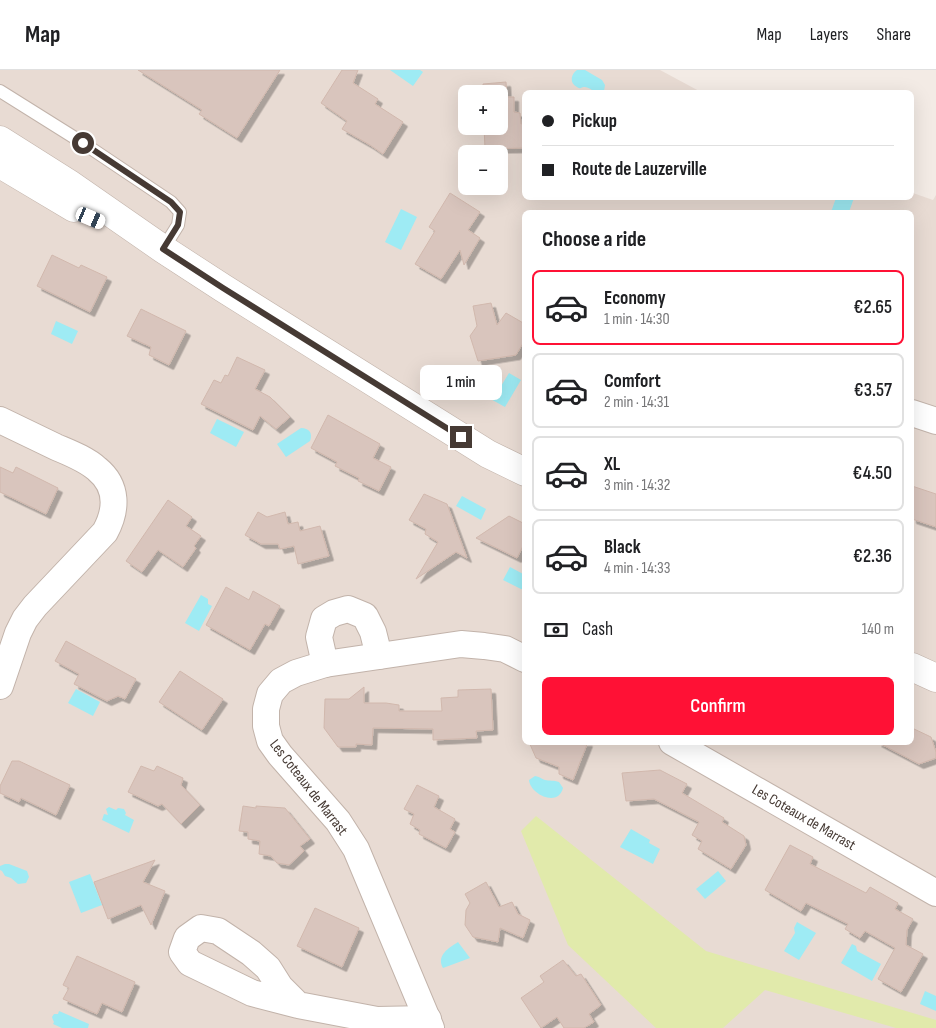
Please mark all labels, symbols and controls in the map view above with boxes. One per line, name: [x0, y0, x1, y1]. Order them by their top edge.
text: Map: [25, 20, 60, 49]
text: Map: [757, 24, 782, 45]
text: Layers: [810, 24, 849, 45]
text: Share: [877, 24, 911, 45]
map controls: [458, 85, 508, 195]
button: +: [458, 85, 508, 135]
text: Pickup: [572, 110, 617, 133]
route start: [72, 132, 94, 154]
button: −: [458, 145, 508, 195]
text: Route de Lauzerville: [572, 158, 707, 181]
car: [74, 205, 107, 231]
text: Choose a ride: [542, 226, 646, 253]
icon: car: [544, 285, 589, 330]
text: Economy: [604, 287, 666, 310]
text: €2.65: [854, 296, 892, 319]
text: 1 min · 14:30: [604, 310, 670, 329]
callout: 1 min: [420, 364, 502, 400]
icon: car: [544, 368, 589, 413]
text: Comfort: [604, 370, 661, 393]
text: 1 min: [446, 373, 476, 392]
text: €3.57: [854, 379, 892, 402]
text: 2 min · 14:31: [604, 393, 669, 412]
route end: [450, 426, 472, 448]
icon: car: [544, 451, 589, 496]
text: XL: [604, 453, 620, 476]
text: €4.50: [852, 462, 892, 485]
text: 3 min · 14:32: [604, 476, 670, 495]
icon: car: [544, 534, 589, 579]
text: Black: [604, 536, 641, 559]
text: €2.36: [853, 545, 892, 568]
text: 4 min · 14:33: [604, 559, 670, 578]
icon: cash: [542, 616, 570, 644]
text: Cash: [582, 618, 613, 641]
text: 140 m: [862, 620, 894, 639]
button: Confirm: [542, 677, 894, 735]
street label: Les Coteaux de Marrast: [265, 736, 352, 839]
street label: Les Coteaux de Marrast: [749, 780, 859, 855]

